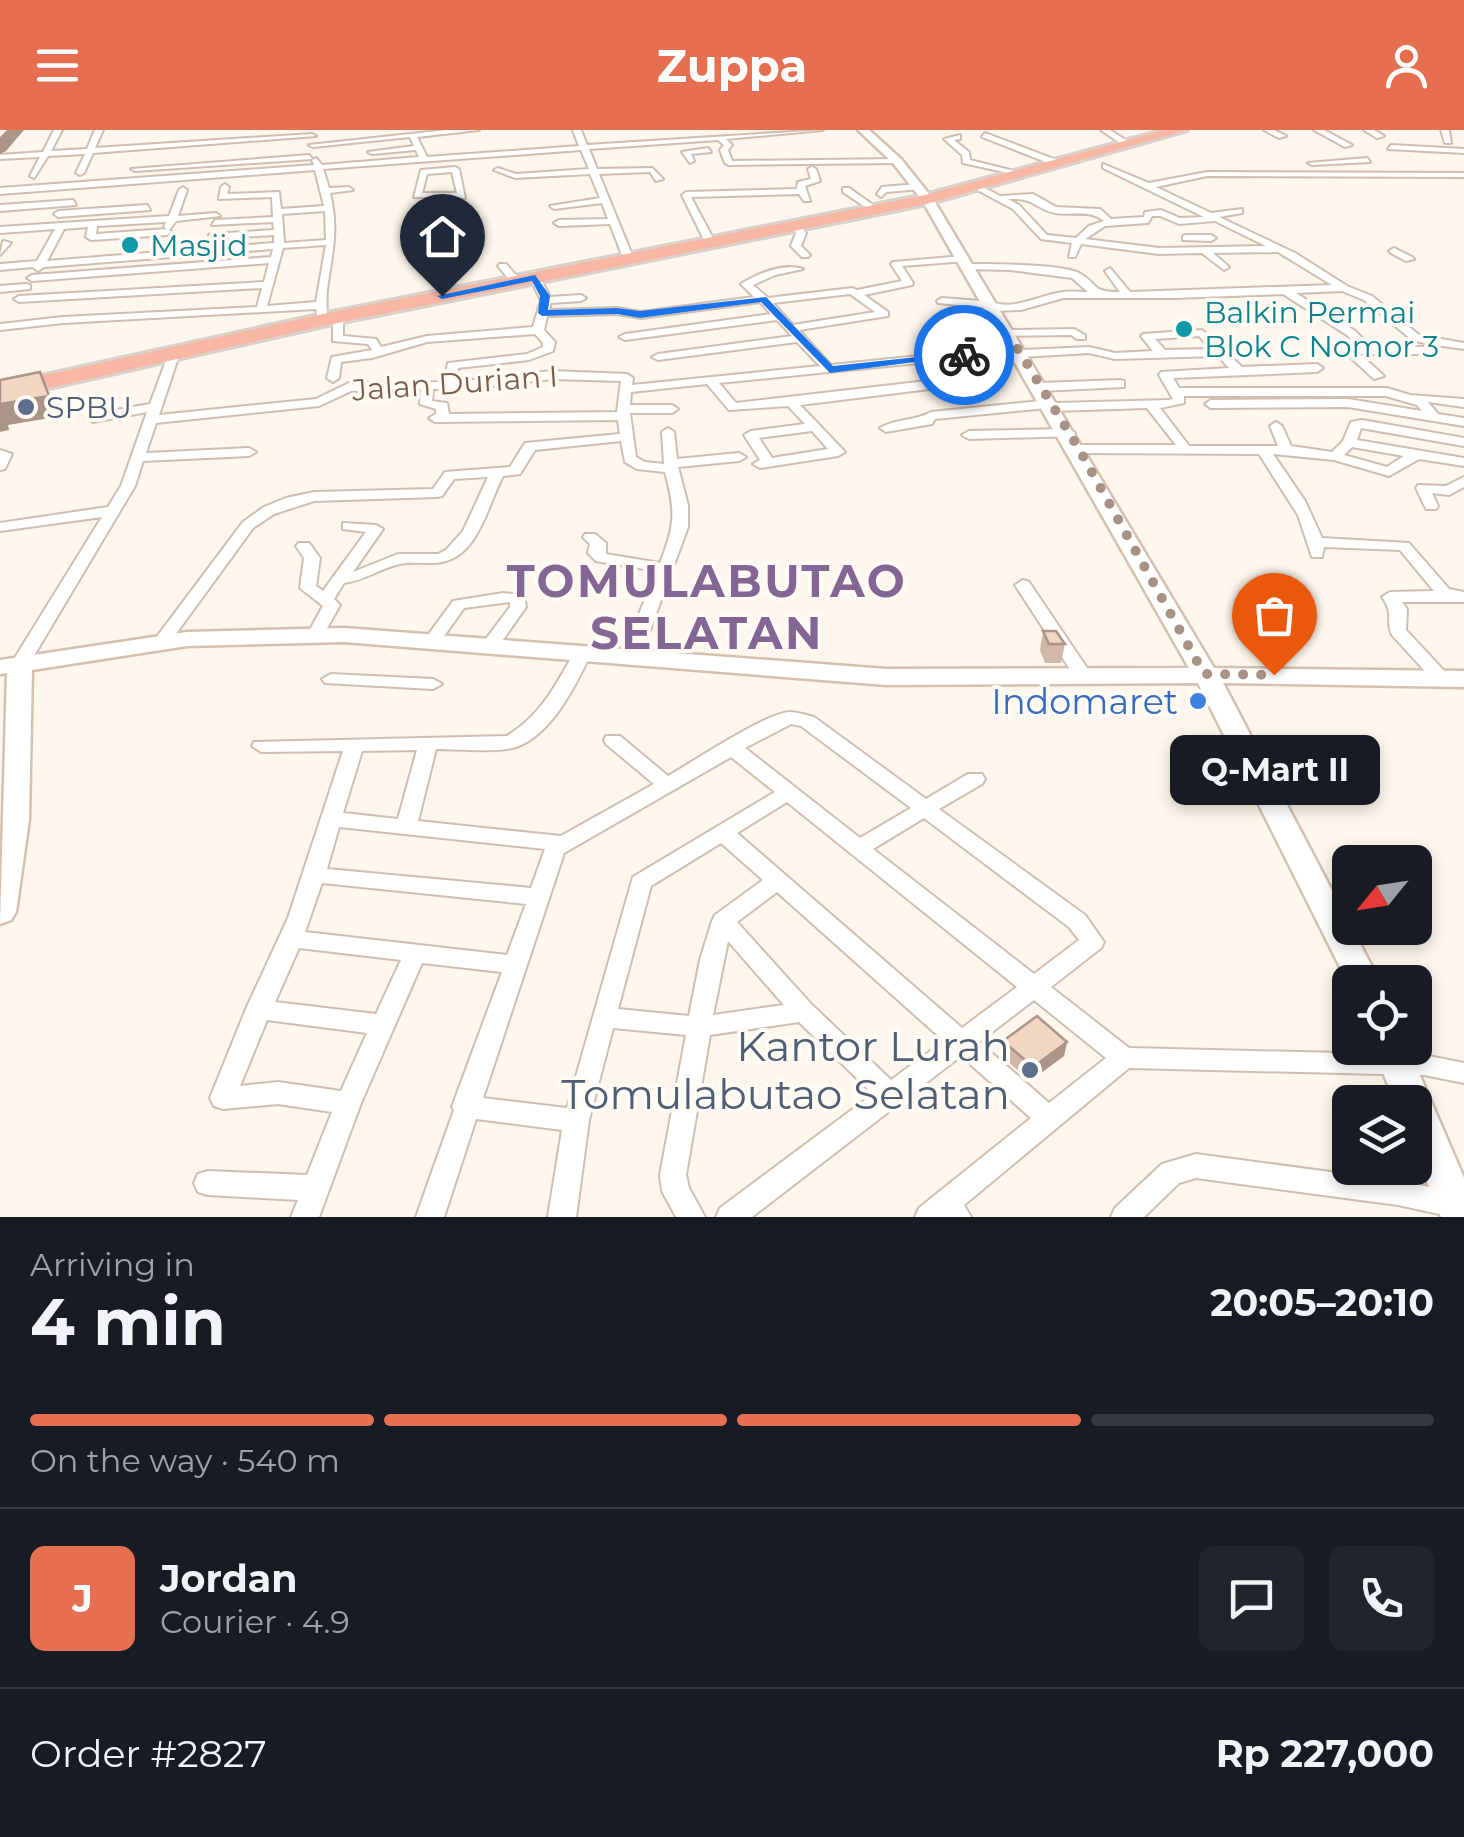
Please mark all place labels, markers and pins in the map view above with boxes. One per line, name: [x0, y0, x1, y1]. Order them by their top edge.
pin: [400, 194, 485, 297]
place label: Masjid: [150, 227, 248, 264]
marker: Masjid: [119, 234, 141, 256]
place label: Balkin Permai Blok C Nomor 3: [1204, 294, 1439, 365]
marker: Balkin Permai Blok C Nomor 3: [1173, 318, 1195, 340]
place label: SPBU: [46, 389, 132, 426]
marker: SPBU: [15, 396, 37, 418]
pin: [1232, 573, 1317, 676]
place label: Indomaret: [991, 680, 1178, 723]
marker: Indomaret: [1187, 690, 1209, 712]
callout: Q-Mart II: [1169, 735, 1379, 805]
place label: Kantor Lurah Tomulabutao Selatan: [561, 1020, 1010, 1120]
marker: Kantor Lurah Tomulabutao Selatan: [1019, 1059, 1041, 1081]

